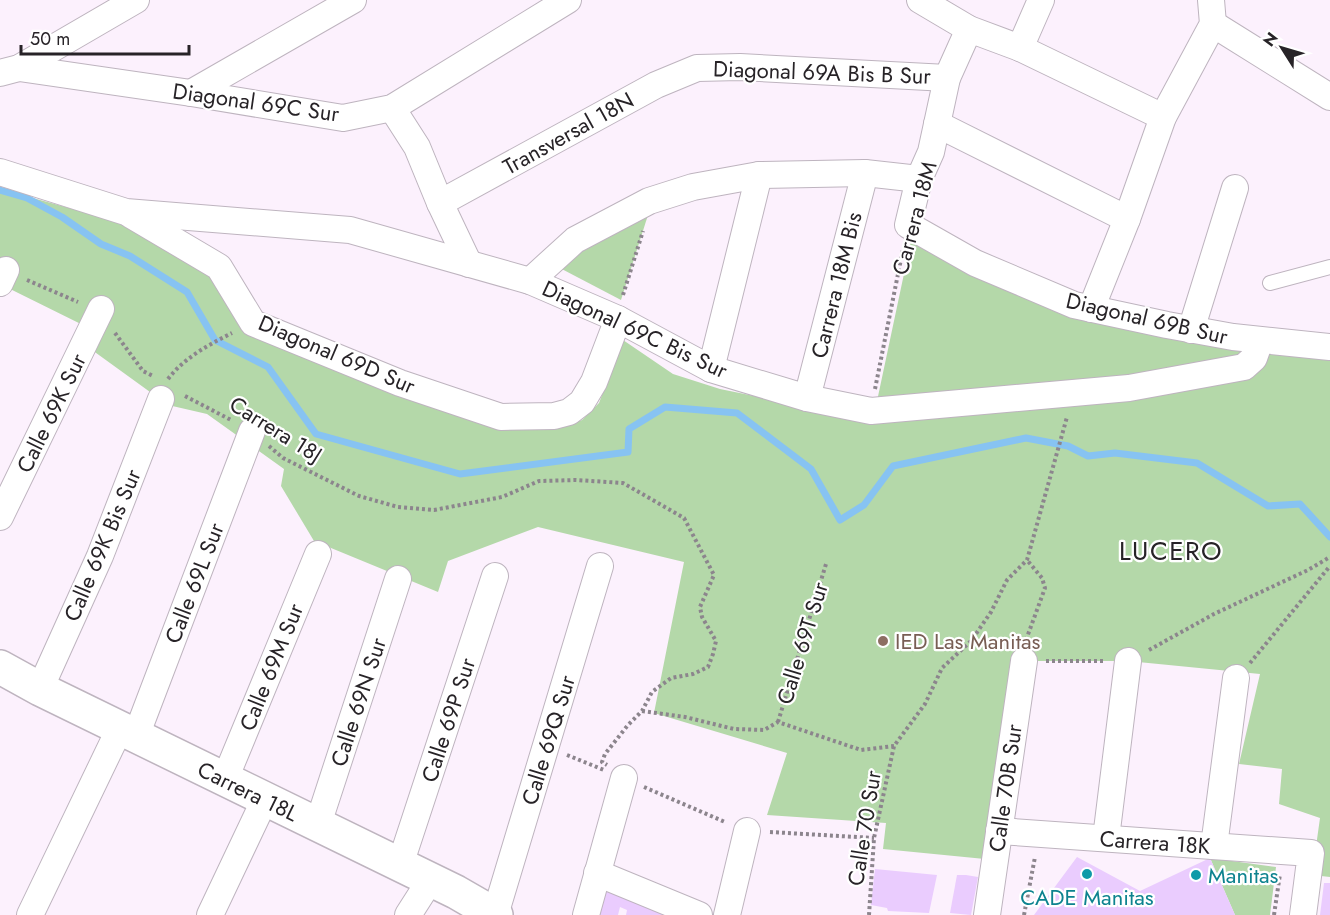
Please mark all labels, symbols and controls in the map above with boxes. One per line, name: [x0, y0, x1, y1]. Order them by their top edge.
scale bar: [21, 18, 189, 56]
north arrow: [1252, 18, 1312, 78]
text: 50 m: [30, 26, 70, 52]
text: N: [1257, 27, 1283, 51]
street label: Diagonal 69A Bis B Sur: [712, 52, 932, 92]
street label: Diagonal 69C Sur: [171, 74, 342, 130]
street label: Transversal 18N: [497, 84, 639, 182]
street label: Carrera 18M: [884, 158, 944, 278]
street label: Carrera 18M Bis: [802, 208, 870, 361]
street label: Diagonal 69C Bis Sur: [537, 272, 733, 386]
street label: Diagonal 69B Sur: [1063, 284, 1231, 352]
street label: Diagonal 69D Sur: [254, 307, 421, 402]
street label: Calle 69K Sur: [8, 348, 94, 478]
street label: Carrera 18J: [224, 388, 328, 470]
street label: Calle 69K Bis Sur: [55, 463, 149, 626]
street label: Calle 69L Sur: [156, 518, 232, 648]
district label: LUCERO: [1119, 532, 1223, 570]
street label: Calle 69T Sur: [768, 577, 836, 708]
street label: Calle 69M Sur: [231, 598, 311, 735]
place label: IED Las Manitas: [895, 625, 1041, 657]
street label: Calle 69N Sur: [322, 633, 394, 771]
marker: IED Las Manitas: [876, 634, 890, 648]
street label: Calle 69P Sur: [413, 653, 483, 786]
street label: Calle 69Q Sur: [513, 671, 583, 809]
street label: Calle 70B Sur: [980, 722, 1030, 854]
street label: Carrera 18L: [192, 753, 304, 829]
street label: Calle 70 Sur: [839, 768, 889, 888]
street label: Carrera 18K: [1099, 822, 1212, 862]
place label: Manitas: [1208, 859, 1279, 891]
marker: CADE Manitas: [1080, 867, 1094, 881]
marker: Manitas: [1189, 868, 1203, 882]
place label: CADE Manitas: [1020, 881, 1154, 913]

